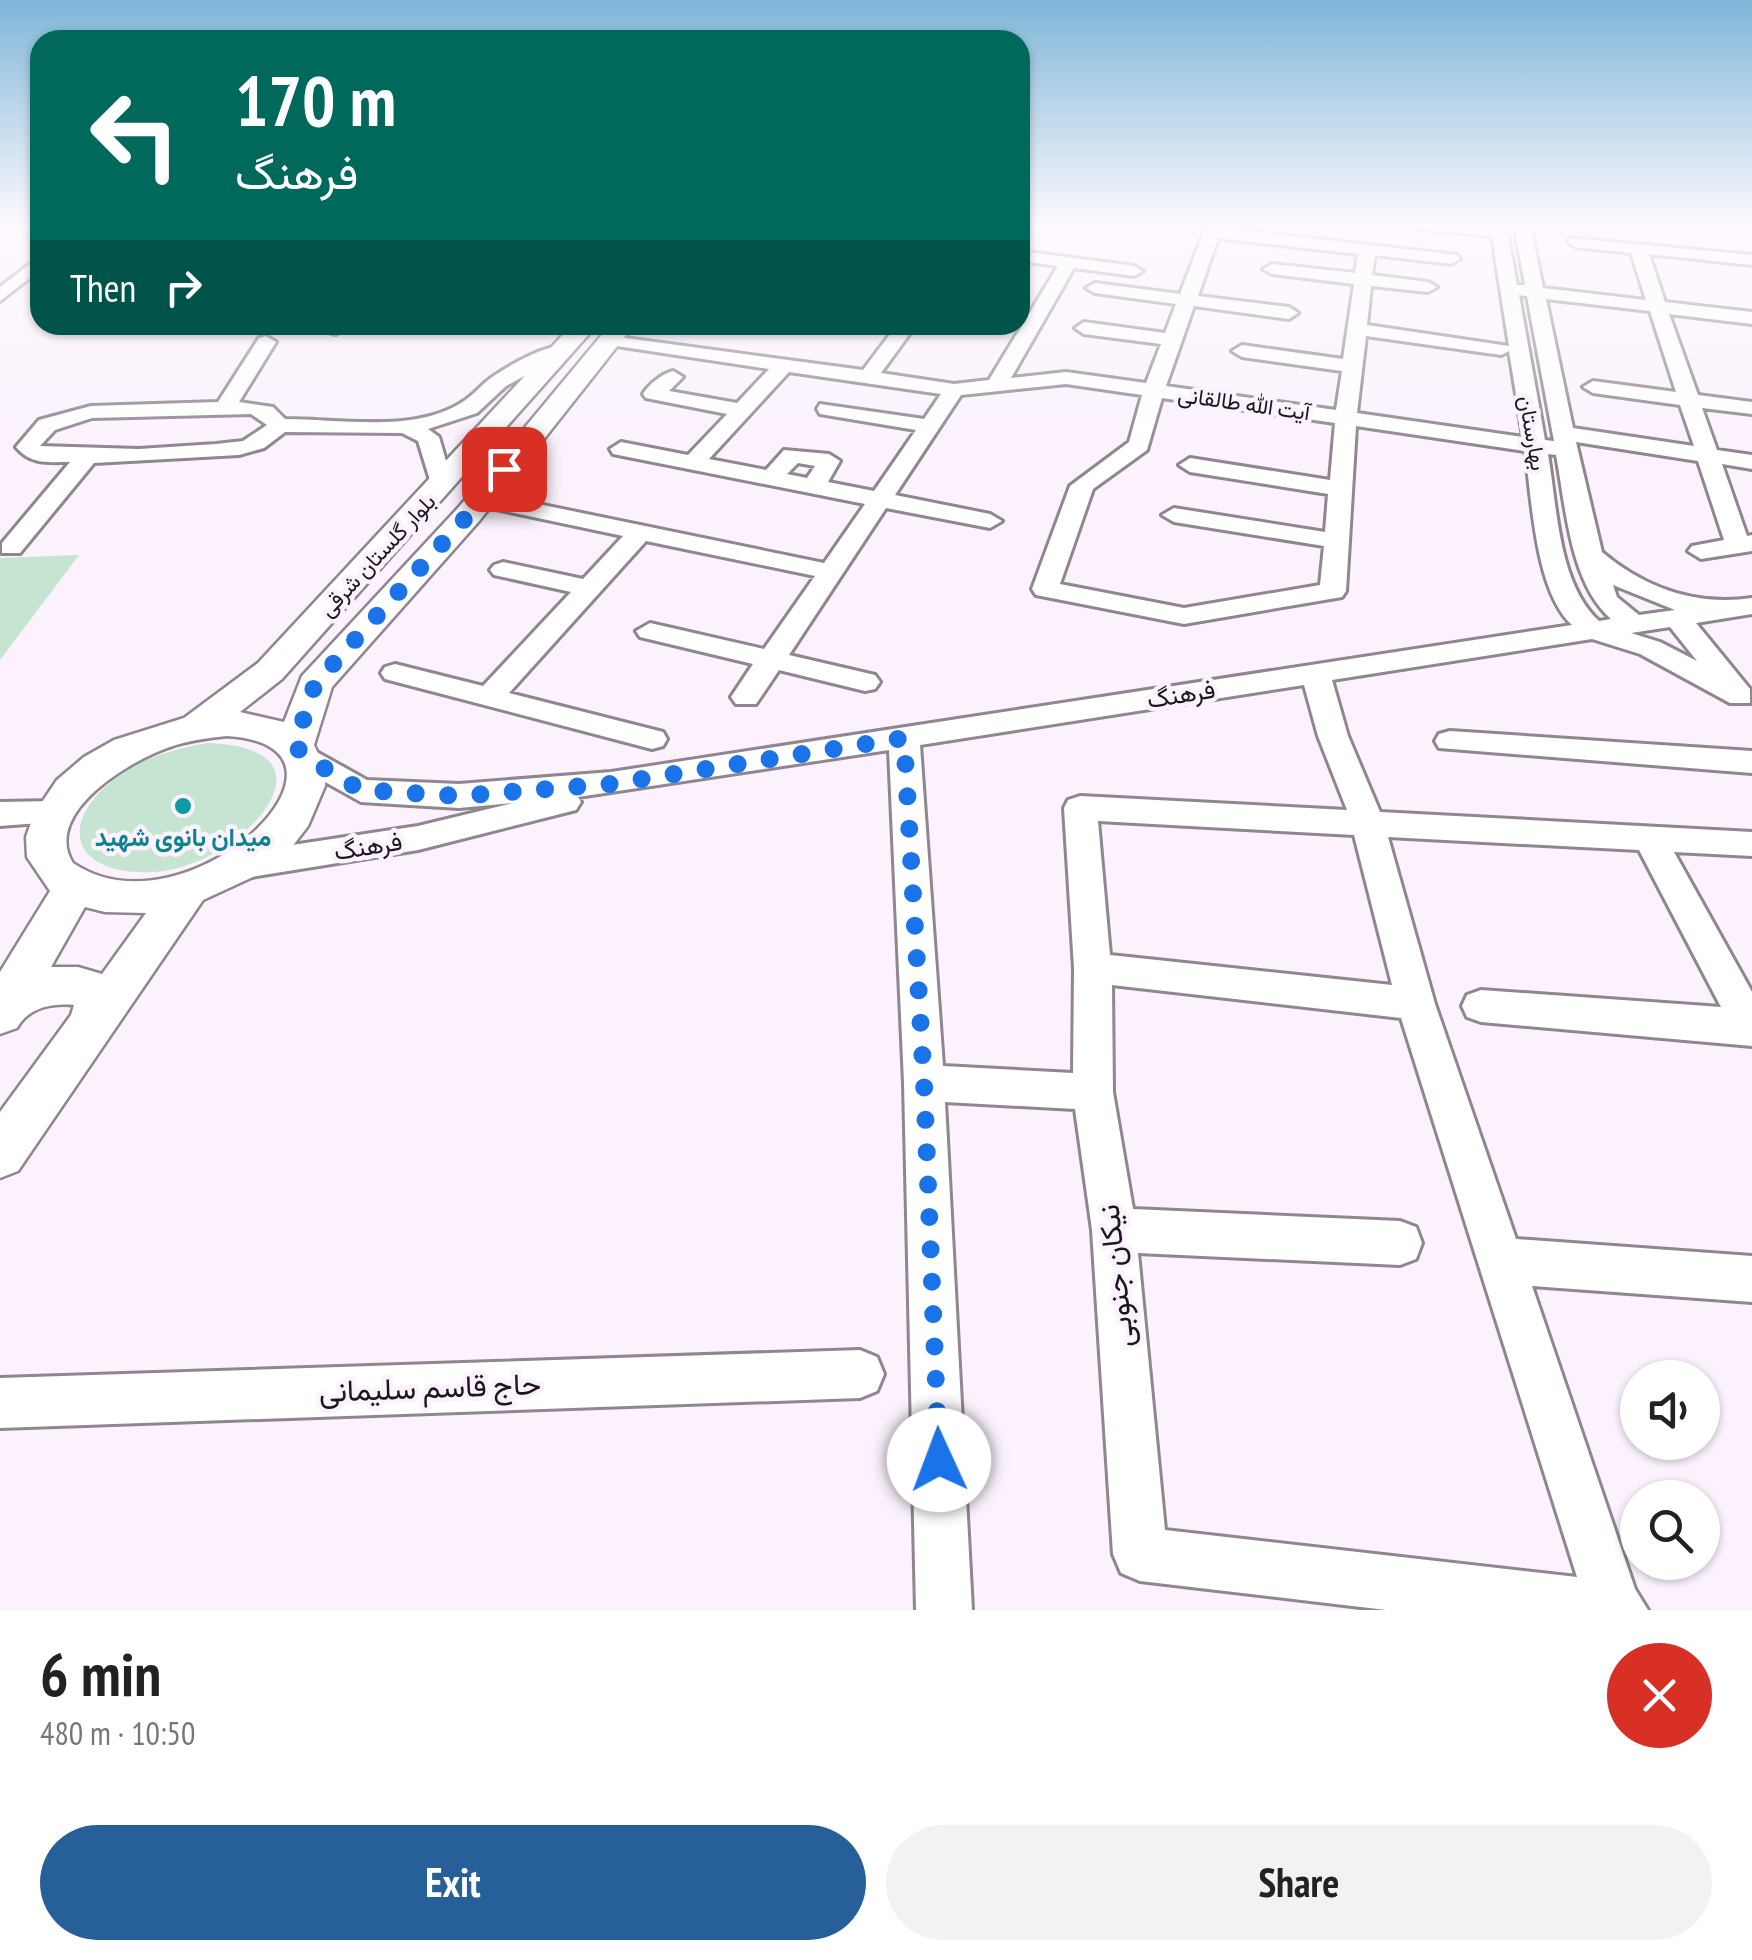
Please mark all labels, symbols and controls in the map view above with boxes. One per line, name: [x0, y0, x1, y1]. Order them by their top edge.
text: 170 m: [235, 55, 396, 145]
icon: left: [70, 70, 200, 200]
text: فرهنگ: [235, 143, 358, 201]
icon: right: [156, 260, 211, 315]
text: Then: [70, 263, 136, 312]
street label: آیت الله طالقانی: [1176, 380, 1314, 426]
street label: بهارستان: [1513, 393, 1553, 473]
pin: [462, 427, 547, 512]
icon: arrive: [477, 442, 532, 497]
street label: بلوار گلستان شرقی: [313, 488, 441, 622]
street label: فرهنگ: [1145, 673, 1217, 715]
marker: میدان بانوی شهید: [172, 795, 194, 817]
place label: میدان بانوی شهید: [95, 821, 271, 853]
street label: فرهنگ: [332, 825, 404, 867]
street label: نیکان جنوبی: [1088, 1203, 1141, 1350]
map controls: [1620, 1360, 1720, 1580]
button: sound: [1620, 1360, 1720, 1460]
street label: حاج قاسم سلیمانی: [318, 1363, 542, 1412]
position arrow: [887, 1408, 991, 1512]
button: search: [1620, 1480, 1720, 1580]
text: 6 min: [40, 1635, 161, 1713]
button: close: [1607, 1643, 1712, 1748]
text: 480 m · 10:50: [40, 1712, 195, 1754]
button: Exit: [40, 1825, 866, 1940]
button: Share: [886, 1825, 1712, 1940]

